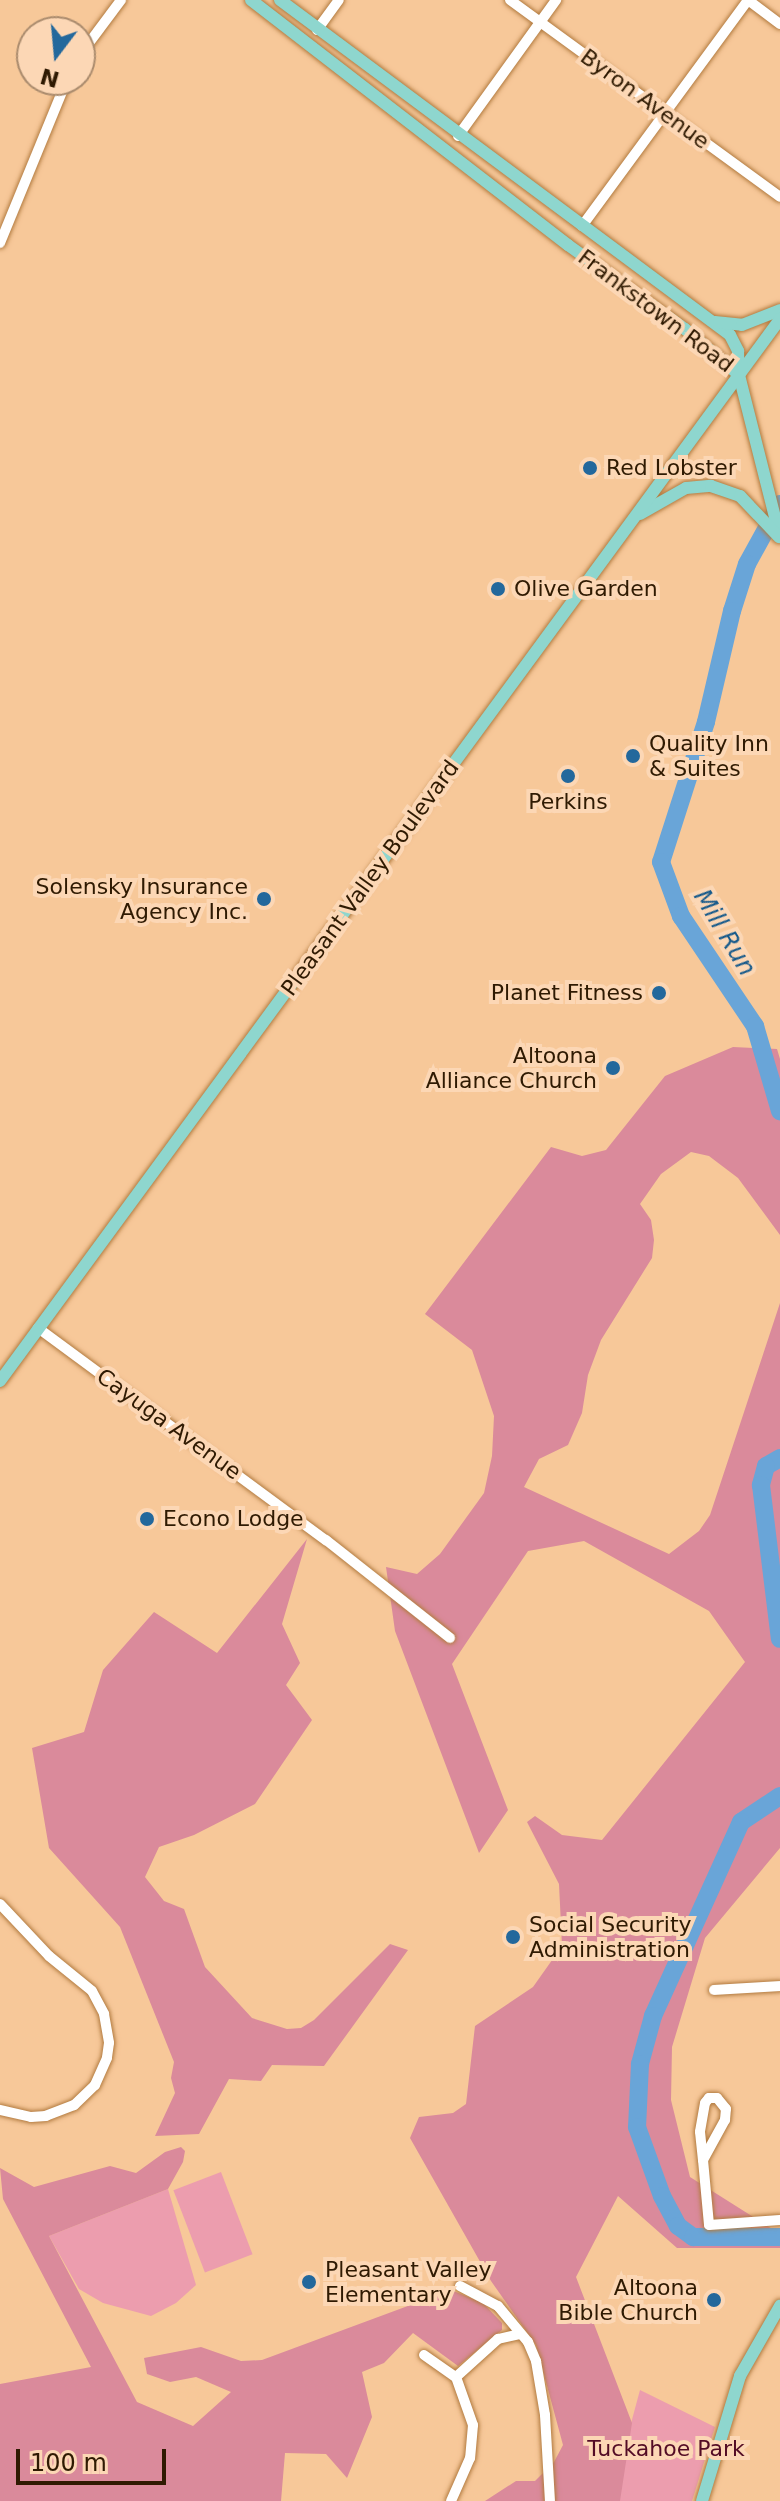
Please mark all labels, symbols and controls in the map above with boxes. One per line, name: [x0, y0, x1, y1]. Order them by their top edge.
north arrow: [16, 16, 96, 96]
street label: Byron Avenue: [575, 43, 715, 155]
text: N: [38, 63, 62, 92]
street label: Frankstown Road: [573, 244, 739, 378]
place label: Red Lobster: [606, 455, 737, 481]
marker: Red Lobster: [581, 459, 599, 477]
place label: Olive Garden: [514, 576, 658, 602]
marker: Olive Garden: [489, 580, 507, 598]
place label: Quality Inn & Suites: [649, 730, 769, 782]
marker: Quality Inn & Suites: [624, 747, 642, 765]
street label: Pleasant Valley Boulevard: [276, 755, 464, 1001]
marker: Perkins: [559, 767, 577, 785]
place label: Perkins: [528, 789, 608, 815]
place label: Solensky Insurance Agency Inc.: [36, 873, 248, 924]
water label: Mill Run: [687, 885, 761, 981]
marker: Solensky Insurance Agency Inc.: [255, 890, 273, 908]
place label: Planet Fitness: [491, 980, 643, 1006]
marker: Planet Fitness: [650, 984, 668, 1002]
place label: Altoona Alliance Church: [426, 1042, 597, 1094]
marker: Altoona Alliance Church: [604, 1059, 622, 1077]
street label: Cayuga Avenue: [92, 1363, 246, 1485]
place label: Econo Lodge: [163, 1506, 304, 1532]
marker: Econo Lodge: [138, 1510, 156, 1528]
place label: Social Security Administration: [529, 1911, 692, 1962]
marker: Social Security Administration: [504, 1928, 522, 1946]
place label: Pleasant Valley Elementary: [325, 2256, 492, 2308]
marker: Pleasant Valley Elementary: [300, 2273, 318, 2291]
place label: Altoona Bible Church: [558, 2274, 698, 2326]
marker: Altoona Bible Church: [705, 2291, 723, 2309]
scale bar: [20, 2433, 170, 2483]
park label: Tuckahoe Park: [587, 2436, 745, 2462]
text: 100 m: [30, 2449, 107, 2477]

